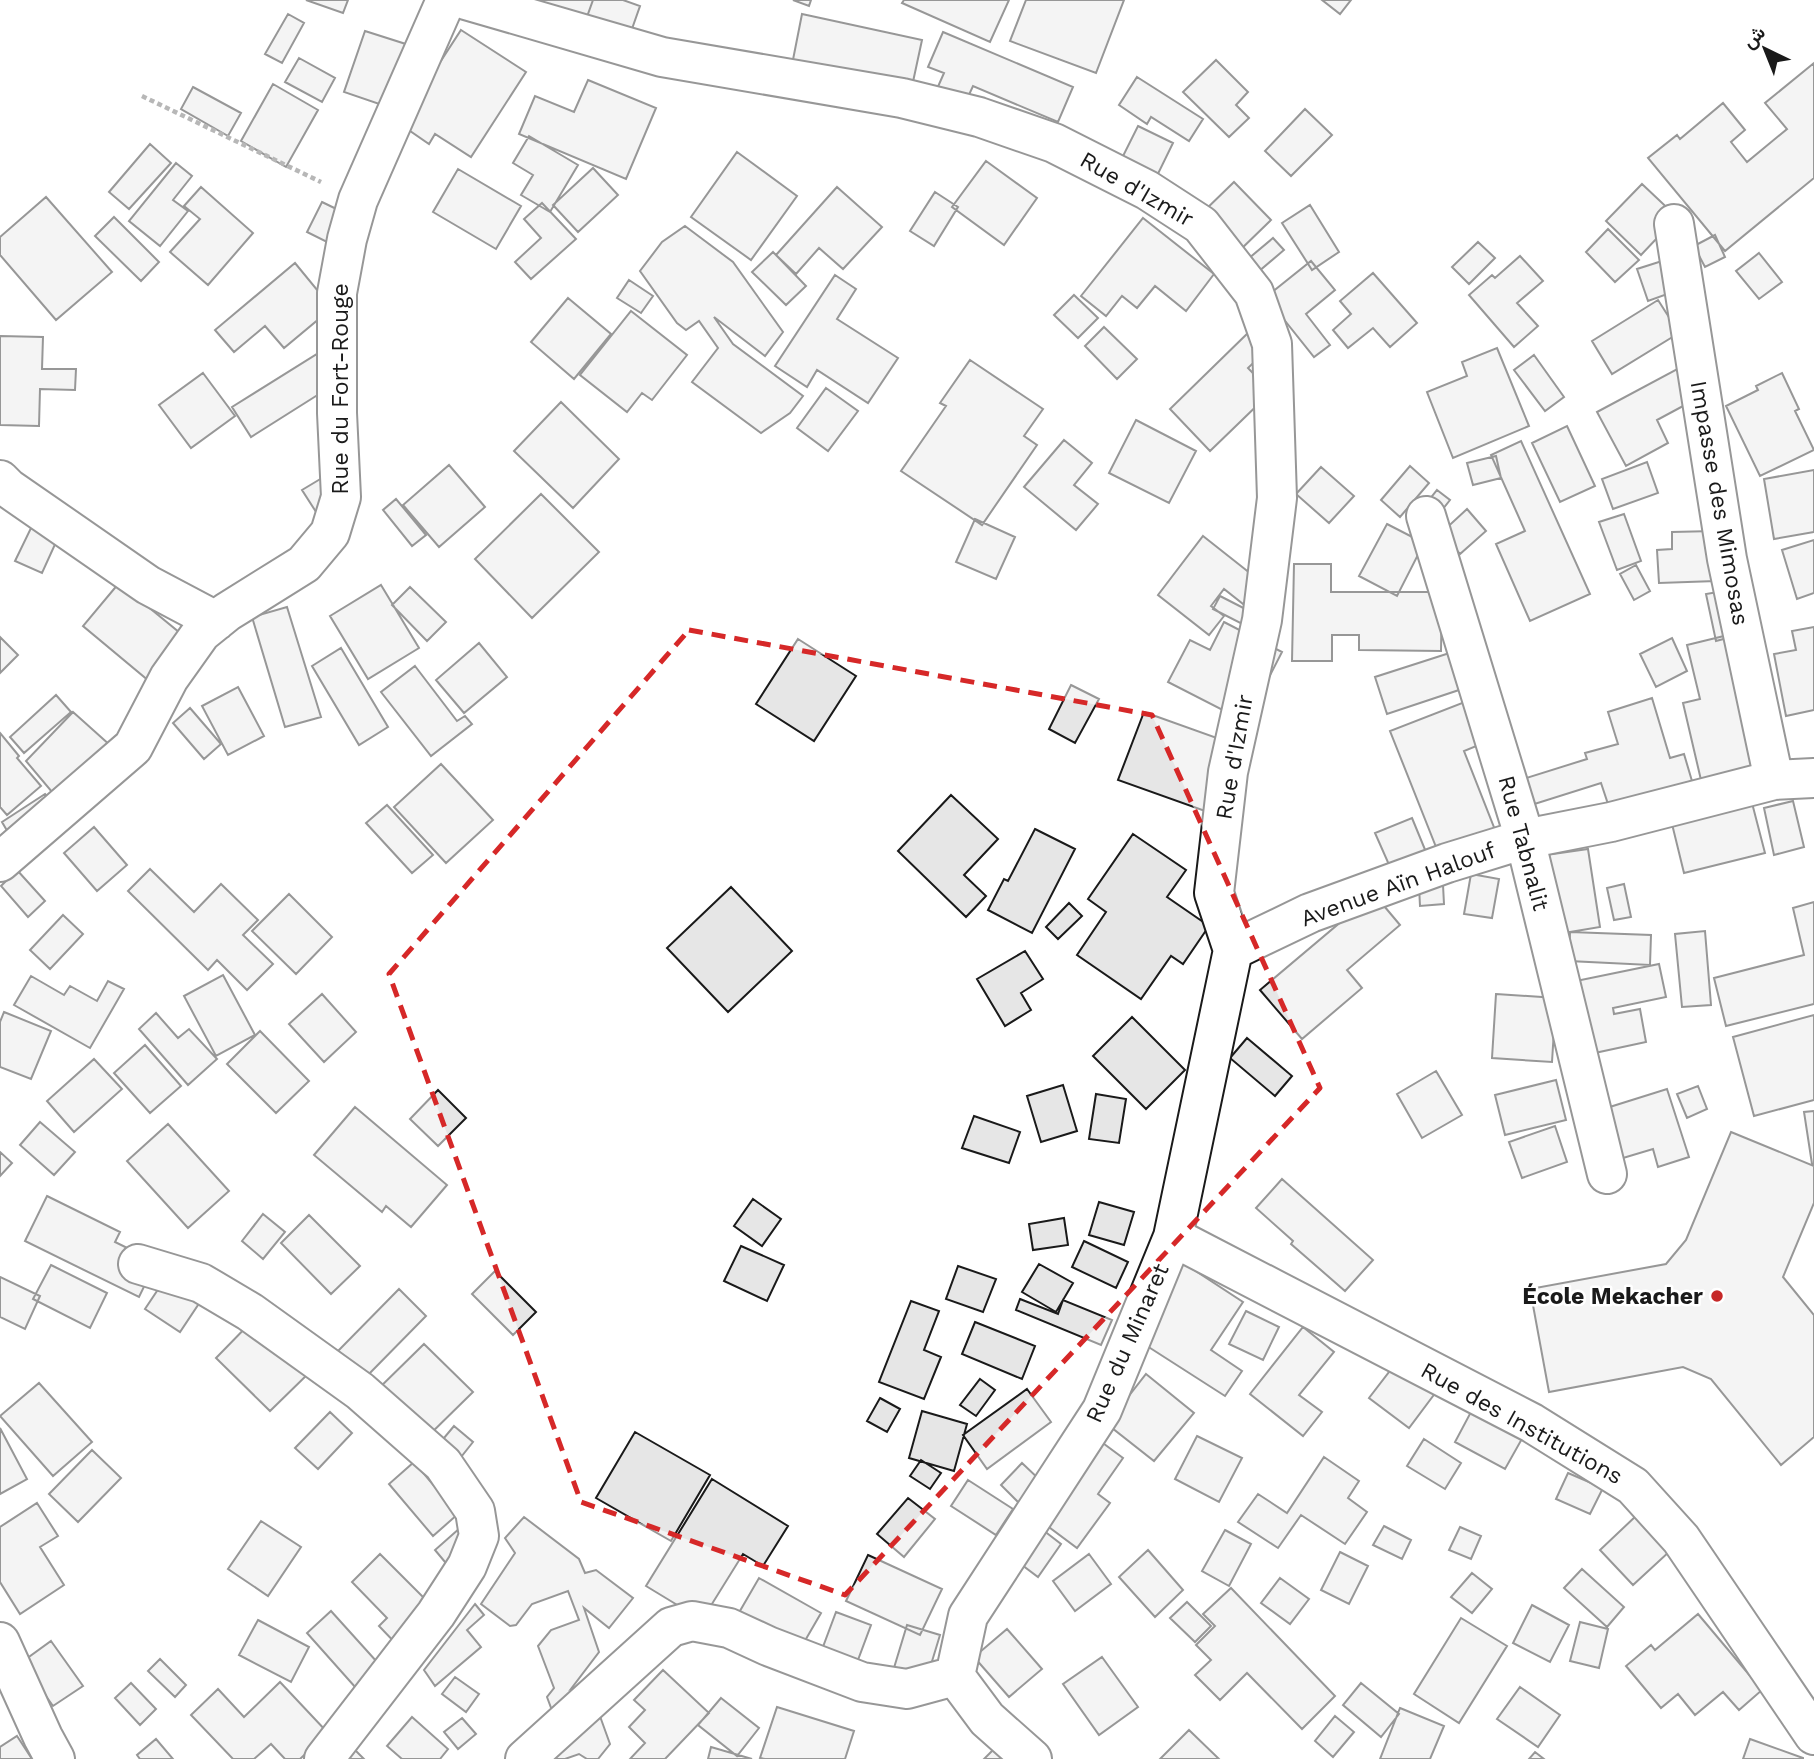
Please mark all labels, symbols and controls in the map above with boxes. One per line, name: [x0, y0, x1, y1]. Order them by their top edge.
north arrow: [1730, 14, 1800, 84]
text: ش: [1738, 21, 1770, 53]
street label: Rue d'Izmir: [1075, 146, 1198, 233]
street label: Rue du Fort-Rouge: [327, 283, 354, 495]
street label: Impasse des Mimosas: [1685, 379, 1754, 627]
street label: Rue d'Izmir: [1210, 692, 1259, 822]
street label: Rue Tabnalit: [1493, 773, 1555, 914]
street label: Avenue Aïn Halouf: [1297, 837, 1499, 932]
street label: Rue du Minaret: [1080, 1259, 1175, 1427]
place label: École Mekacher: [1522, 1283, 1703, 1310]
marker: École Mekacher: [1709, 1288, 1725, 1304]
street label: Rue des Institutions: [1416, 1357, 1627, 1490]

